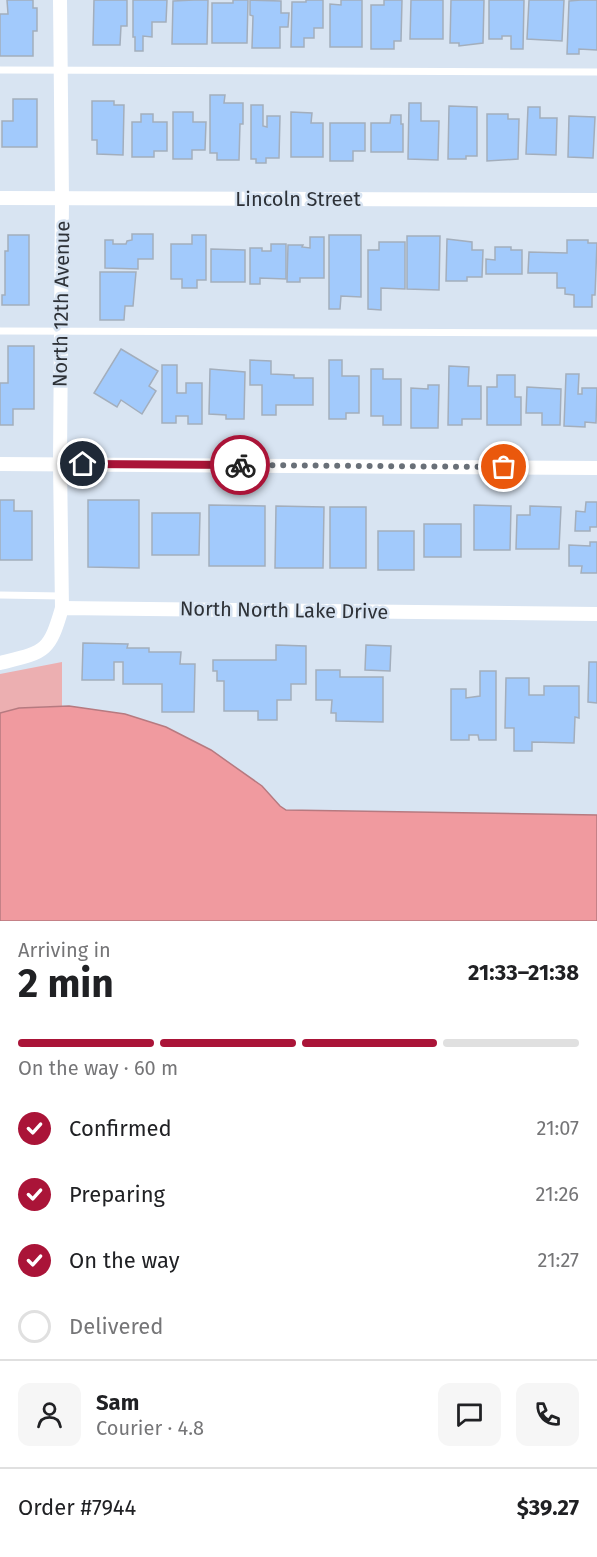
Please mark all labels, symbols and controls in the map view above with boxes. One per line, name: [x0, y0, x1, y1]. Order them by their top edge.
street label: Lincoln Street: [235, 187, 361, 211]
street label: North 12th Avenue: [48, 221, 74, 387]
courier: [210, 435, 270, 495]
pin: [57, 438, 108, 489]
pin: [478, 441, 529, 492]
icon: home: [66, 447, 99, 480]
icon: bike: [224, 449, 257, 482]
icon: bag: [487, 450, 520, 483]
street label: North North Lake Drive: [180, 596, 388, 624]
text: Arriving in: [18, 938, 111, 962]
text: 21:33–21:38: [468, 959, 579, 986]
text: 2 min: [18, 961, 114, 1007]
text: On the way · 60 m: [18, 1056, 178, 1080]
icon: check: [18, 1112, 51, 1145]
text: Confirmed: [69, 1115, 172, 1142]
text: 21:07: [537, 1116, 579, 1140]
icon: check: [18, 1178, 51, 1211]
text: Preparing: [69, 1181, 165, 1208]
text: 21:26: [536, 1182, 579, 1206]
icon: check: [18, 1244, 51, 1277]
text: On the way: [69, 1247, 180, 1274]
text: 21:27: [538, 1248, 579, 1272]
text: Delivered: [69, 1313, 164, 1340]
button: person: [18, 1383, 81, 1446]
button: chat: [438, 1383, 501, 1446]
button: phone: [516, 1383, 579, 1446]
text: Sam: [96, 1389, 139, 1416]
text: Courier · 4.8: [96, 1416, 204, 1440]
text: Order #7944: [18, 1494, 136, 1521]
text: $39.27: [517, 1494, 579, 1521]

